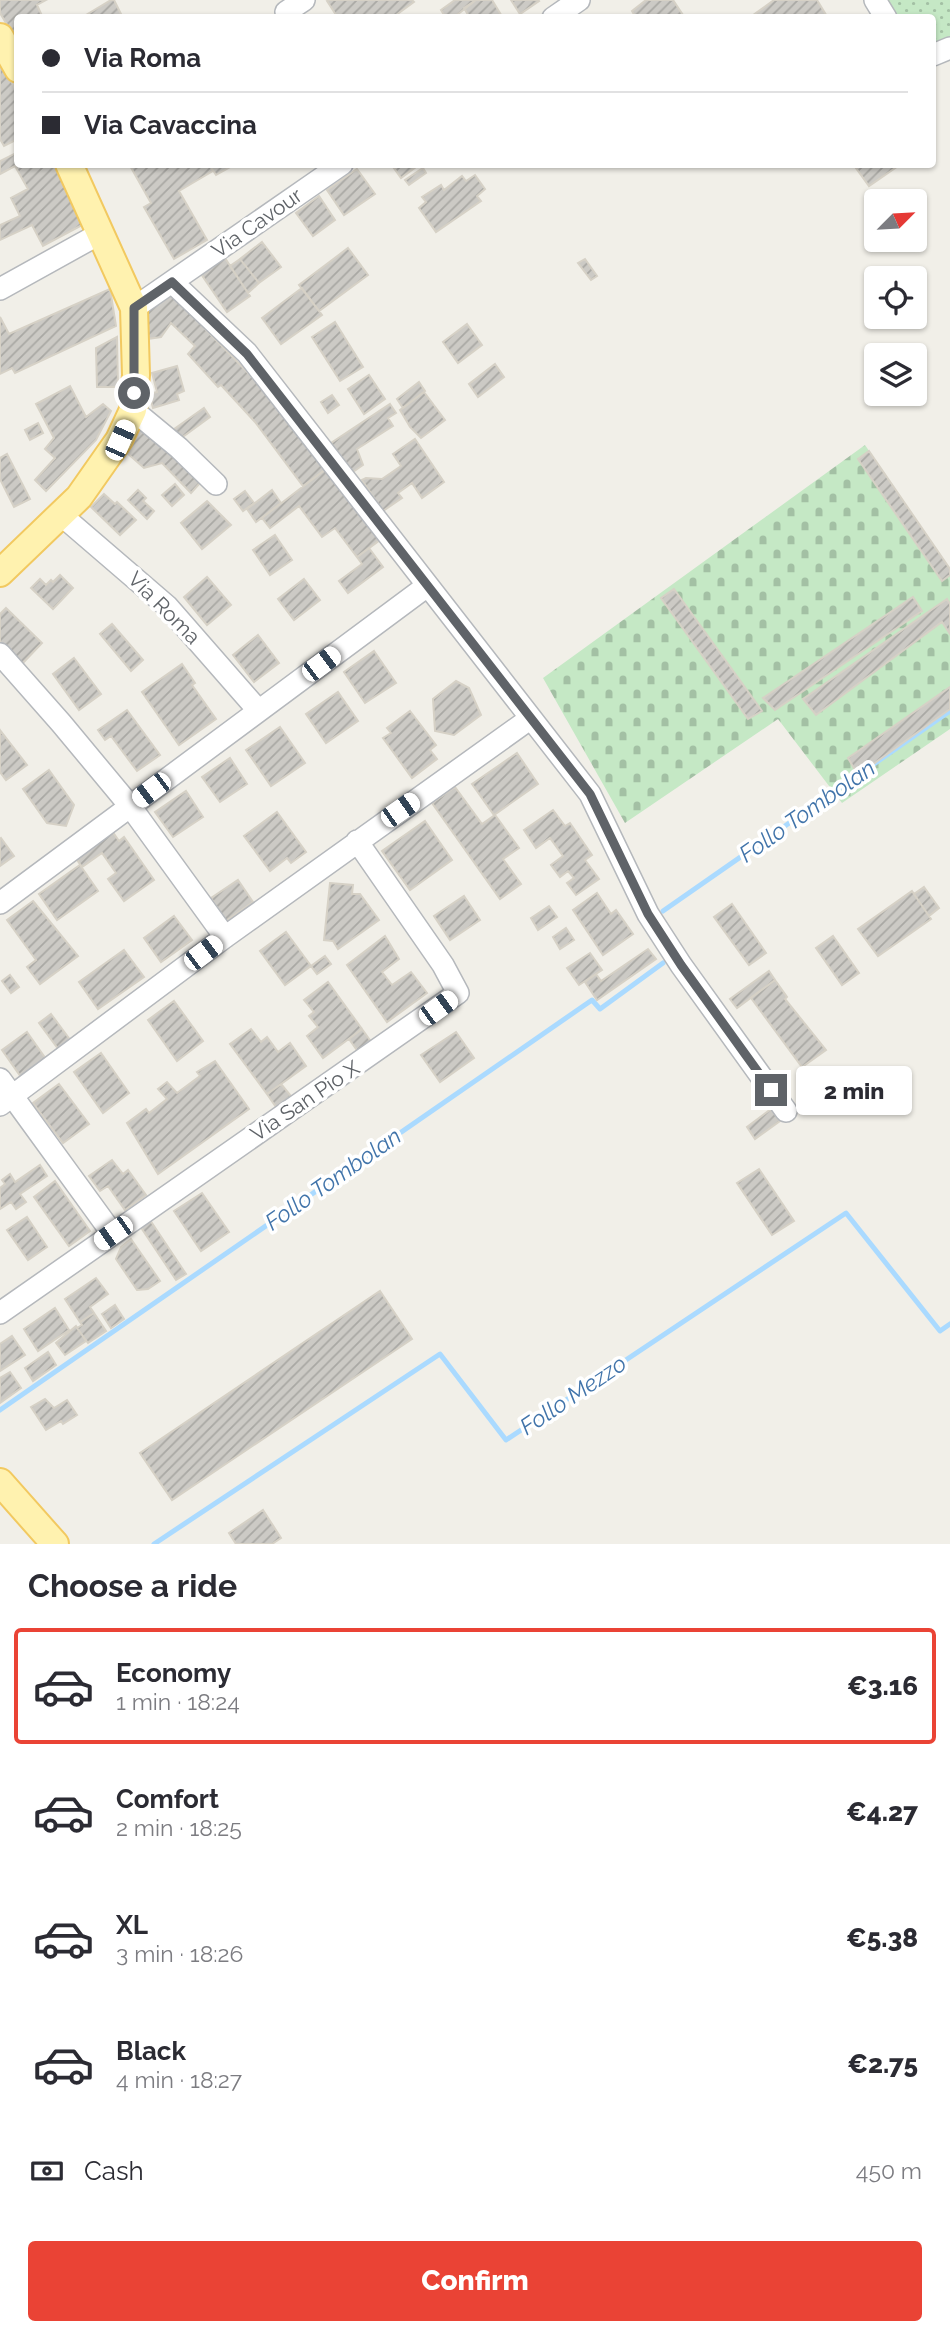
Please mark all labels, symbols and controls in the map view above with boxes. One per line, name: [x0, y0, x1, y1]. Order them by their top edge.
text: Via Roma: [84, 43, 201, 73]
text: Via Cavaccina: [84, 110, 257, 140]
street label: Via Cavour: [207, 182, 307, 263]
north arrow: [864, 189, 928, 252]
map controls: [864, 189, 927, 406]
button: locate: [864, 266, 927, 329]
button: layers: [864, 343, 927, 406]
route start: [118, 377, 150, 409]
car: [102, 417, 139, 463]
street label: Via Roma: [123, 566, 206, 649]
car: [298, 643, 345, 685]
water label: Follo Tombolan: [734, 754, 880, 867]
car: [128, 769, 175, 811]
car: [377, 789, 424, 831]
car: [180, 932, 227, 974]
car: [415, 987, 462, 1029]
street label: Via San Pio X: [246, 1055, 365, 1146]
callout: 2 min: [796, 1066, 911, 1114]
route end: [755, 1074, 787, 1106]
text: 2 min: [824, 1077, 884, 1104]
water label: Follo Tombolan: [260, 1122, 406, 1235]
car: [90, 1212, 137, 1254]
water label: Follo Mezzo: [514, 1349, 631, 1440]
text: Choose a ride: [28, 1567, 237, 1604]
icon: car: [32, 1655, 95, 1718]
text: Economy: [116, 1658, 231, 1688]
text: €3.16: [847, 1671, 918, 1701]
text: 1 min · 18:24: [116, 1688, 240, 1715]
icon: car: [32, 1781, 95, 1844]
text: Comfort: [116, 1784, 219, 1814]
text: €4.27: [846, 1797, 918, 1827]
text: 2 min · 18:25: [116, 1814, 242, 1841]
icon: car: [32, 1907, 95, 1970]
text: XL: [116, 1910, 148, 1940]
text: €5.38: [846, 1923, 918, 1953]
text: 3 min · 18:26: [116, 1940, 243, 1967]
icon: car: [32, 2033, 95, 2096]
text: Black: [116, 2036, 186, 2066]
text: €2.75: [847, 2049, 918, 2079]
text: 4 min · 18:27: [116, 2066, 242, 2093]
icon: cash: [28, 2152, 66, 2190]
text: Cash: [84, 2156, 144, 2186]
text: 450 m: [856, 2157, 922, 2184]
button: Confirm: [28, 2241, 922, 2321]

